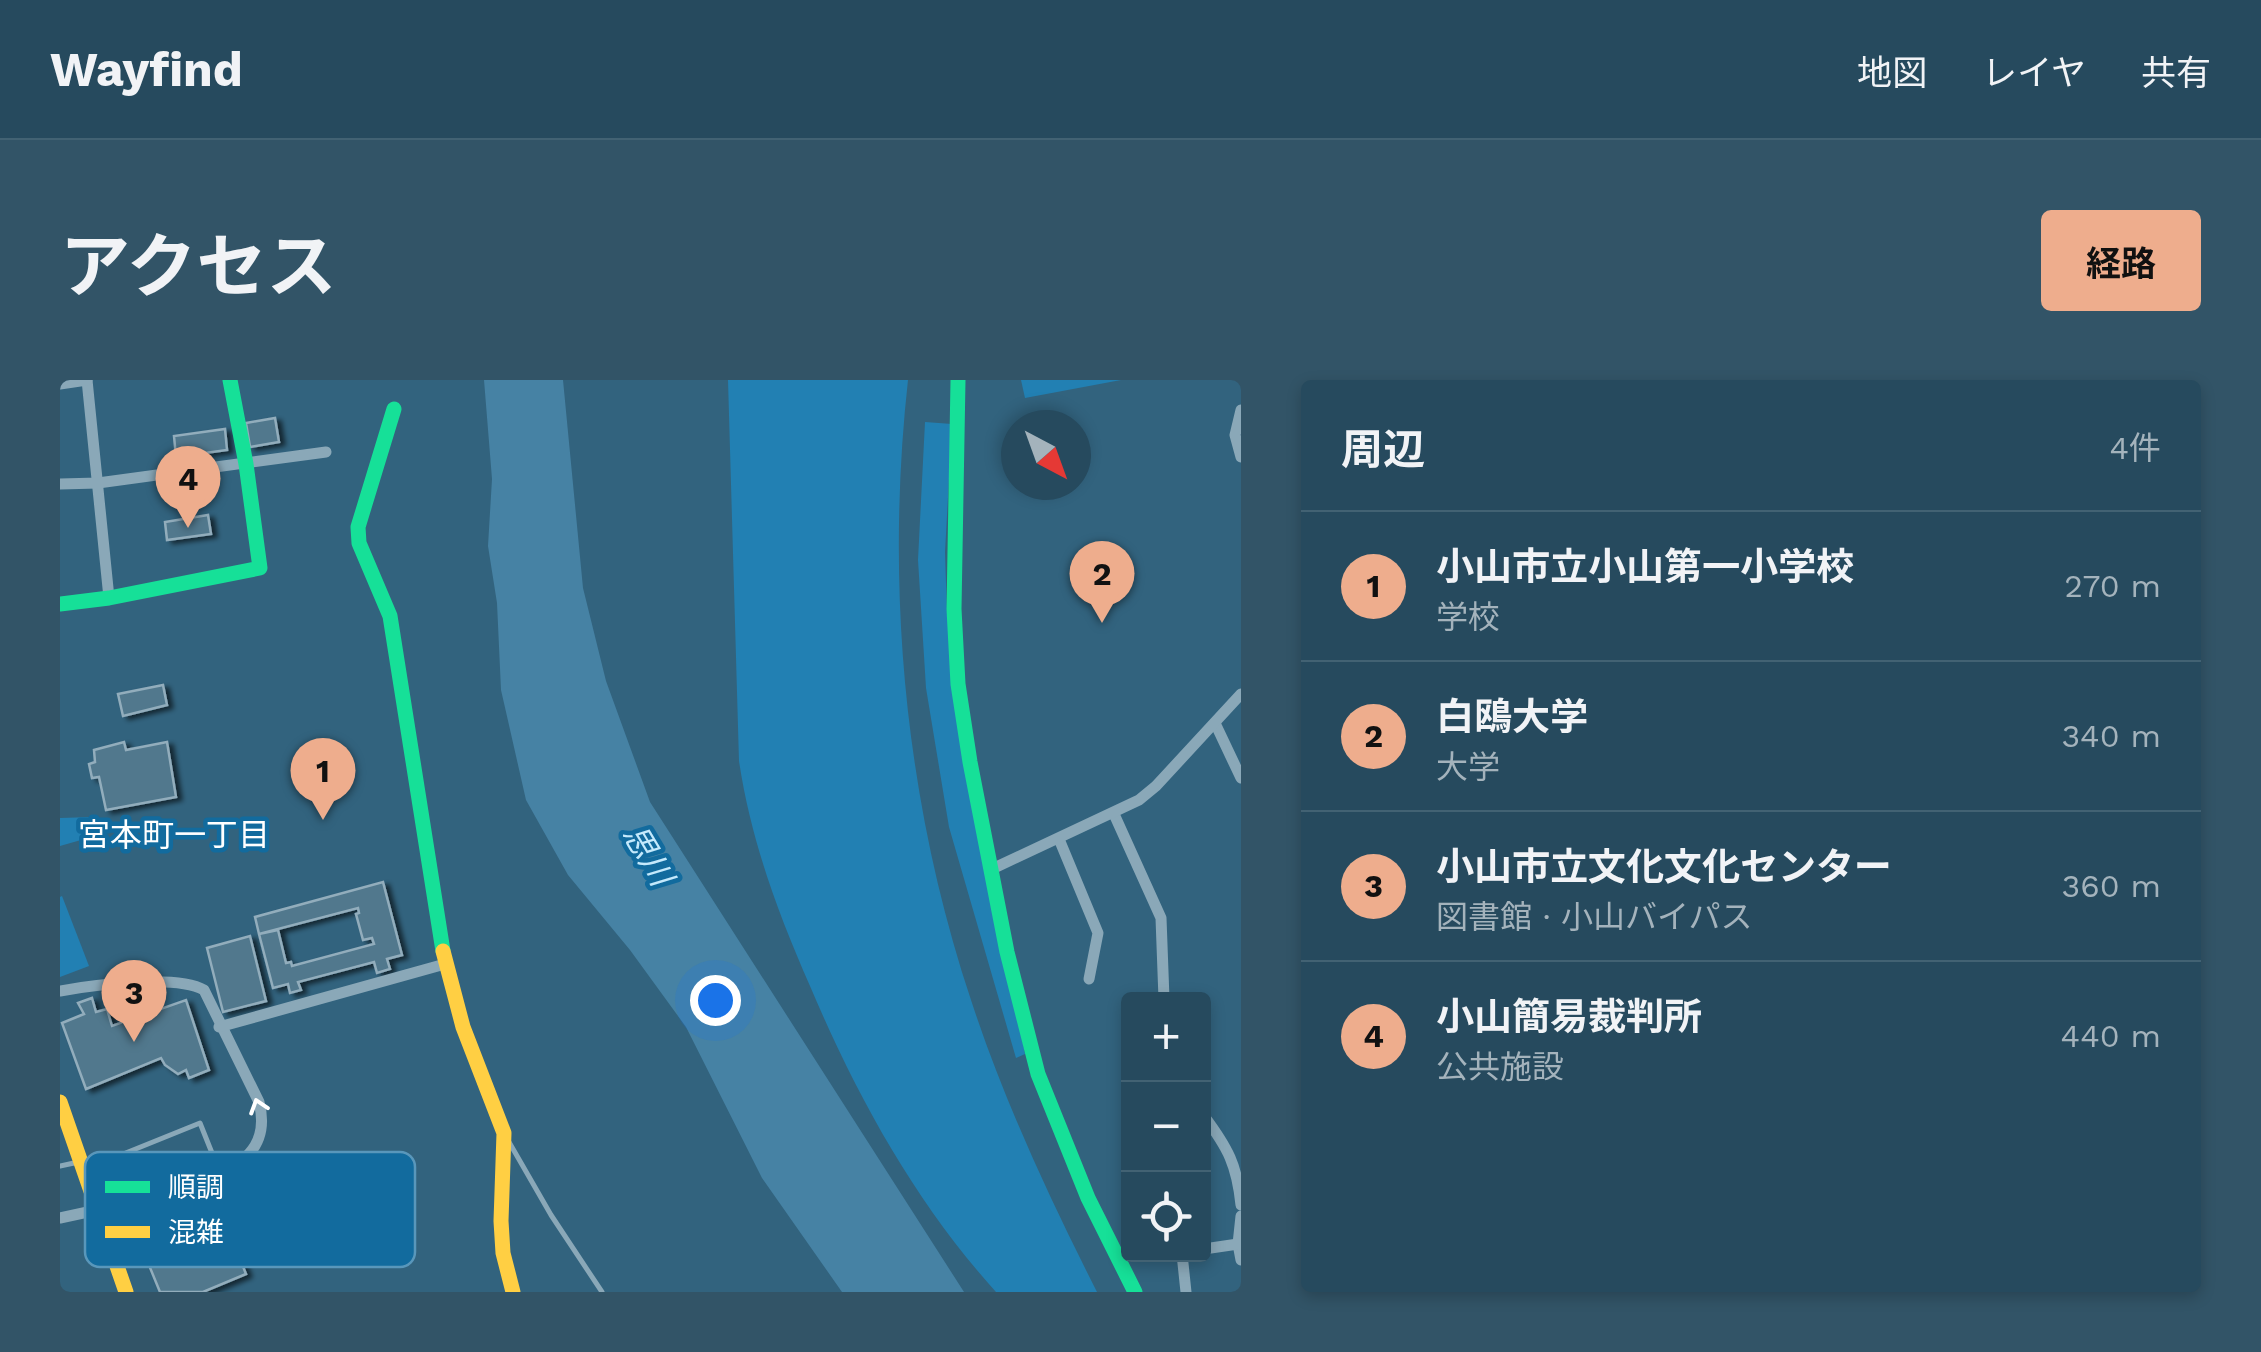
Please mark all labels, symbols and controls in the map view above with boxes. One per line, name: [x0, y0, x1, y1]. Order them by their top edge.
text: Wayfind: [50, 41, 243, 98]
text: 地図: [1857, 52, 1927, 94]
text: レイヤ: [1982, 52, 2086, 94]
text: 共有: [2141, 52, 2211, 94]
button: 経路: [2041, 210, 2201, 311]
text: アクセス: [60, 226, 337, 308]
north arrow: [1001, 410, 1091, 500]
text: 周辺: [1341, 425, 1425, 474]
text: 4件: [2109, 429, 2161, 467]
pin: 4: [156, 446, 220, 528]
pin: 2: [1070, 540, 1134, 623]
text: 小山市立小山第一小学校: [1436, 545, 1854, 589]
text: 1: [1367, 567, 1380, 605]
text: 270 m: [2064, 567, 2161, 605]
text: 学校: [1436, 598, 1500, 636]
text: 白鴎大学: [1436, 695, 1588, 739]
text: 2: [1364, 717, 1383, 755]
text: 340 m: [2061, 717, 2161, 755]
pin: 1: [290, 738, 356, 820]
text: 大学: [1436, 748, 1500, 786]
district label: 宮本町一丁目: [78, 816, 270, 854]
water label: 思川: [615, 818, 682, 895]
text: 小山市立文化文化センター: [1436, 845, 1892, 889]
text: 3: [1364, 867, 1383, 905]
text: 360 m: [2062, 867, 2161, 905]
text: 図書館 · 小山バイパス: [1436, 898, 1752, 936]
pin: 3: [102, 960, 166, 1042]
your location: [690, 975, 741, 1026]
map controls: [1121, 992, 1211, 1262]
button: +: [1121, 992, 1211, 1082]
text: 小山簡易裁判所: [1436, 995, 1702, 1039]
text: 4: [1363, 1017, 1384, 1055]
text: 440 m: [2061, 1017, 2161, 1055]
text: 公共施設: [1436, 1048, 1564, 1086]
button: −: [1121, 1082, 1211, 1172]
one-way arrow: [249, 1099, 270, 1116]
legend: [85, 1152, 415, 1267]
text: 順調: [168, 1171, 224, 1204]
button: locate: [1121, 1172, 1211, 1262]
text: 混雑: [168, 1216, 224, 1249]

